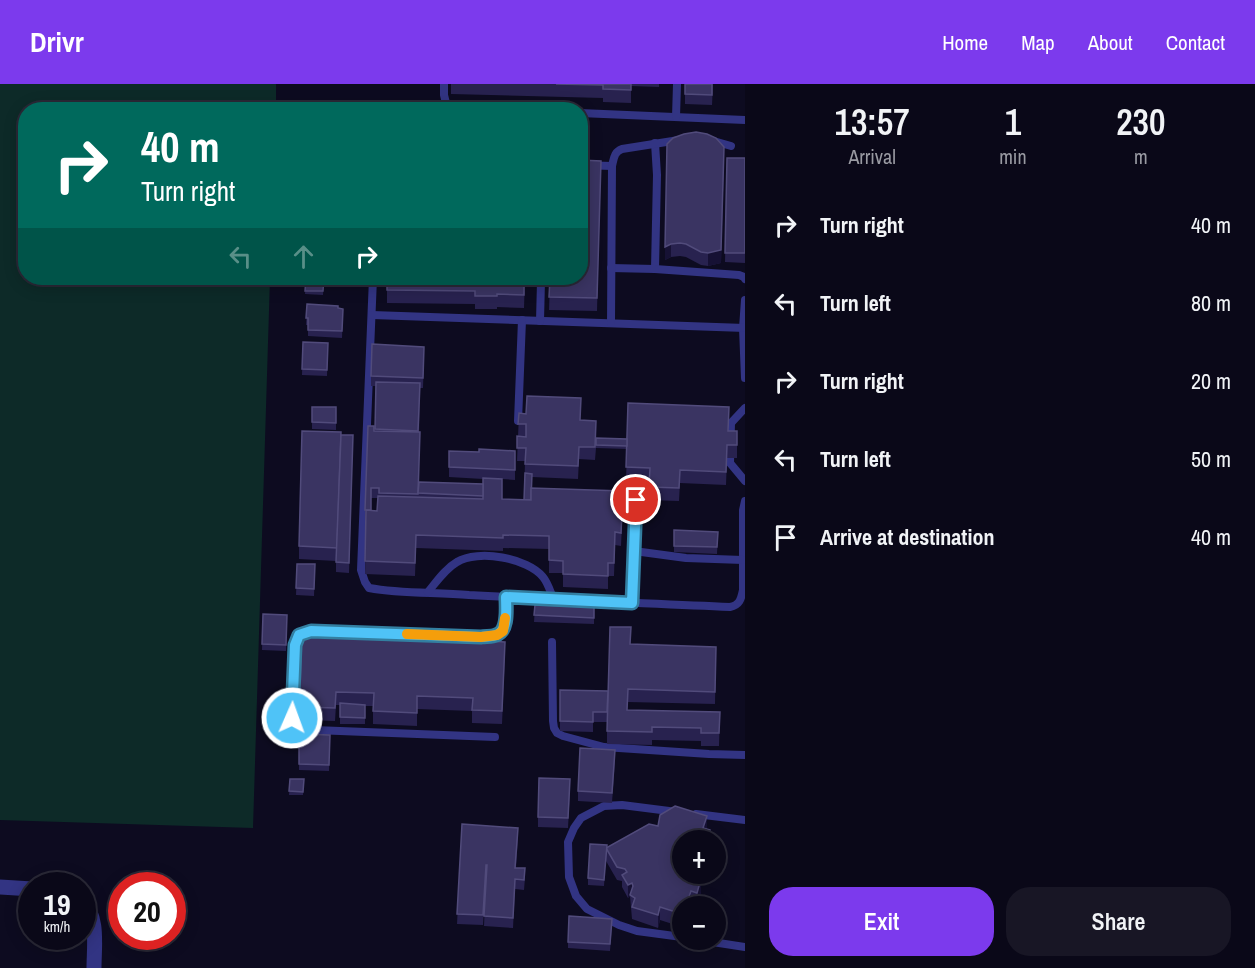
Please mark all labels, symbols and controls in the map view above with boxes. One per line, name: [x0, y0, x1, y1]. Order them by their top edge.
text: Drivr: [30, 23, 84, 61]
text: Home: [942, 28, 988, 57]
text: Map: [1021, 28, 1055, 57]
text: About: [1088, 28, 1133, 57]
text: Contact: [1166, 28, 1225, 57]
text: 13:57: [835, 98, 910, 146]
text: 1: [1005, 98, 1021, 146]
text: 230: [1116, 98, 1165, 146]
text: 40 m: [141, 119, 220, 175]
icon: right: [42, 126, 120, 204]
text: Arrival: [848, 143, 896, 170]
text: min: [999, 143, 1027, 170]
text: m: [1134, 143, 1148, 170]
text: Turn right: [141, 173, 235, 209]
icon: right: [769, 209, 802, 242]
text: Turn right: [820, 210, 904, 240]
text: 40 m: [1191, 210, 1231, 240]
icon: left: [224, 240, 257, 273]
icon: ahead: [287, 240, 320, 273]
icon: right: [350, 240, 383, 273]
icon: left: [769, 287, 802, 320]
text: Turn left: [820, 288, 891, 318]
text: 80 m: [1191, 288, 1231, 318]
icon: right: [769, 365, 802, 398]
text: Turn right: [820, 366, 904, 396]
text: 20 m: [1191, 366, 1231, 396]
icon: left: [769, 443, 802, 476]
text: Turn left: [820, 444, 891, 474]
text: 50 m: [1191, 444, 1231, 474]
pin: [610, 474, 661, 525]
icon: arrive: [619, 483, 652, 516]
icon: arrive: [769, 521, 802, 554]
text: Arrive at destination: [820, 522, 994, 552]
text: 40 m: [1191, 522, 1231, 552]
position arrow: [260, 686, 324, 750]
map controls: [672, 830, 726, 950]
button: +: [672, 830, 726, 884]
speed limit sign: 20: [108, 872, 186, 950]
text: 19: [43, 884, 71, 924]
button: Exit: [769, 887, 994, 956]
button: Share: [1006, 887, 1231, 956]
button: −: [672, 896, 726, 950]
text: km/h: [44, 916, 70, 937]

